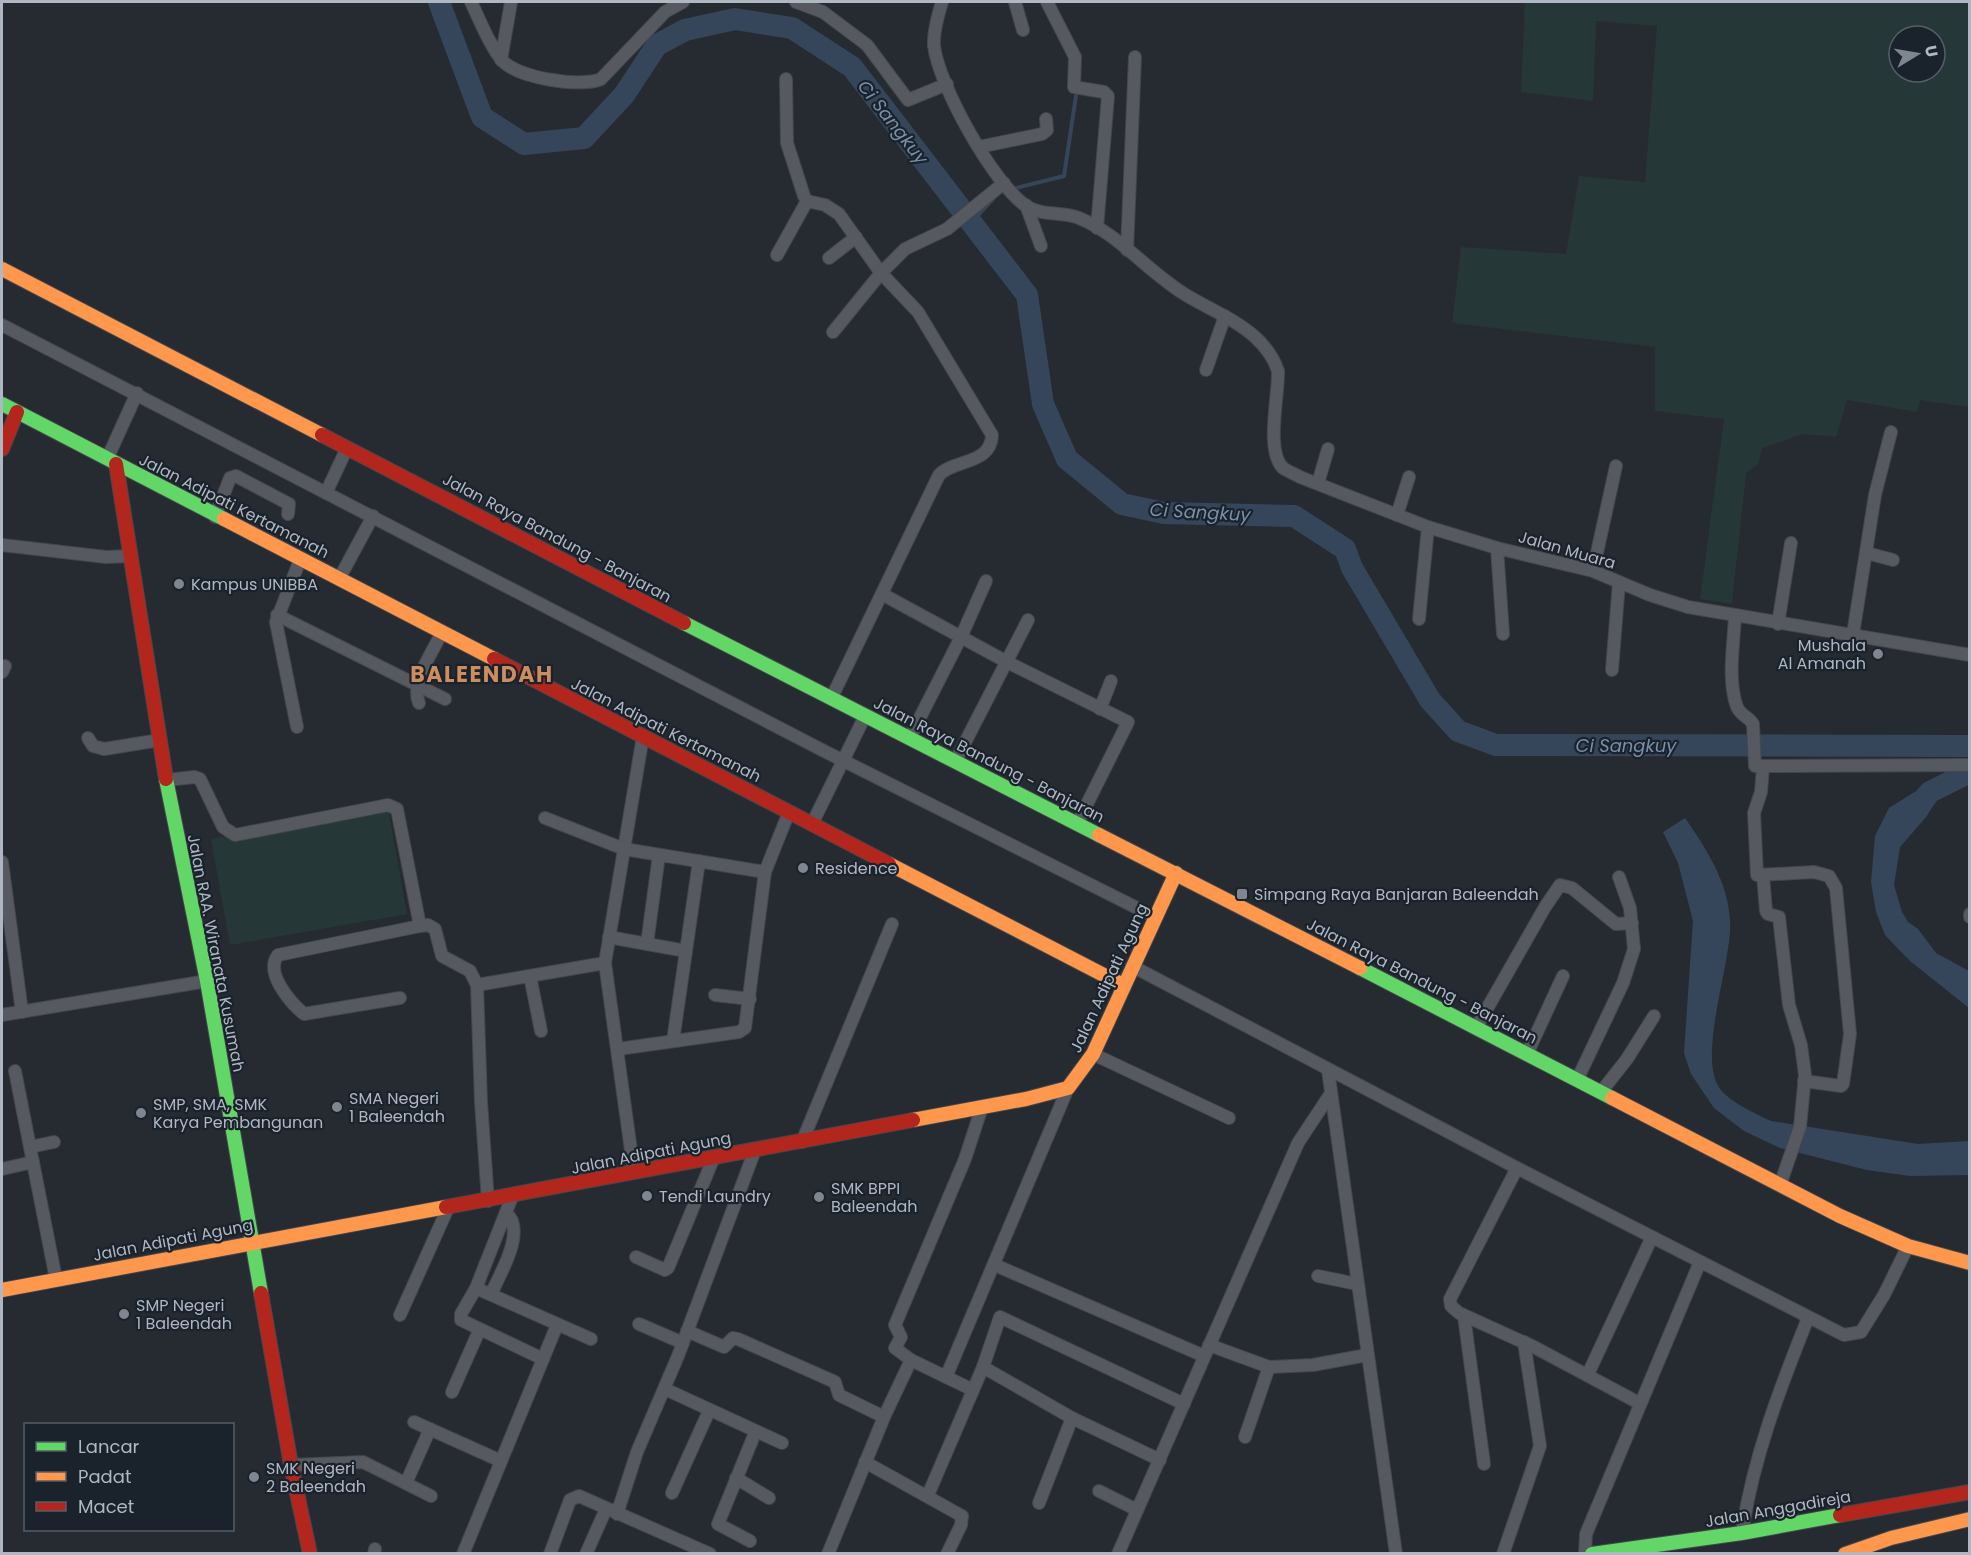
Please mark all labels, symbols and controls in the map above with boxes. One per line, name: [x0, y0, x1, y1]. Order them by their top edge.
north arrow: [1887, 24, 1947, 84]
text: U: [1919, 44, 1944, 59]
water label: Ci Sangkuy: [852, 75, 934, 170]
street label: Jalan Adipati Kertamanah: [135, 448, 333, 564]
street label: Jalan Raya Bandung - Banjaran: [438, 468, 676, 608]
water label: Ci Sangkuy: [1149, 497, 1252, 527]
street label: Jalan Muara: [1516, 525, 1618, 575]
place label: Kampus UNIBBA: [191, 573, 318, 596]
marker: Kampus UNIBBA: [172, 577, 186, 591]
place label: Mushala Al Amanah: [1778, 634, 1866, 675]
marker: Mushala Al Amanah: [1871, 647, 1885, 661]
district label: BALEENDAH: [410, 659, 554, 690]
street label: Jalan Adipati Kertamanah: [567, 672, 765, 788]
street label: Jalan Raya Bandung - Banjaran: [870, 692, 1108, 828]
water label: Ci Sangkuy: [1576, 733, 1677, 758]
street label: Jalan RAA. Wiranata Kusumah: [182, 832, 250, 1074]
place label: Residence: [815, 857, 898, 880]
marker: Residence: [796, 861, 810, 875]
place label: Simpang Raya Banjaran Baleendah: [1254, 883, 1539, 906]
marker: Simpang Raya Banjaran Baleendah: [1235, 887, 1249, 901]
street label: Jalan Adipati Agung: [1064, 899, 1154, 1057]
street label: Jalan Raya Bandung - Banjaran: [1303, 913, 1541, 1049]
place label: SMA Negeri 1 Baleendah: [349, 1087, 445, 1128]
place label: SMP, SMA, SMK Karya Pembangunan: [153, 1093, 323, 1134]
marker: SMA Negeri 1 Baleendah: [330, 1100, 344, 1114]
marker: SMP, SMA, SMK Karya Pembangunan: [134, 1106, 148, 1120]
street label: Jalan Adipati Agung: [569, 1126, 733, 1180]
place label: SMK BPPI Baleendah: [831, 1177, 918, 1218]
place label: Tendi Laundry: [659, 1185, 771, 1208]
marker: Tendi Laundry: [640, 1189, 654, 1203]
marker: SMK BPPI Baleendah: [812, 1190, 826, 1204]
street label: Jalan Adipati Agung: [91, 1213, 255, 1267]
place label: SMP Negeri 1 Baleendah: [136, 1294, 232, 1335]
marker: SMP Negeri 1 Baleendah: [117, 1307, 131, 1321]
legend: [24, 1423, 234, 1531]
text: Lancar: [78, 1434, 140, 1459]
place label: SMK Negeri 2 Baleendah: [266, 1457, 366, 1498]
text: Padat: [78, 1464, 131, 1489]
marker: SMK Negeri 2 Baleendah: [247, 1470, 261, 1484]
street label: Jalan Anggadireja: [1703, 1485, 1853, 1533]
text: Macet: [78, 1494, 134, 1519]

